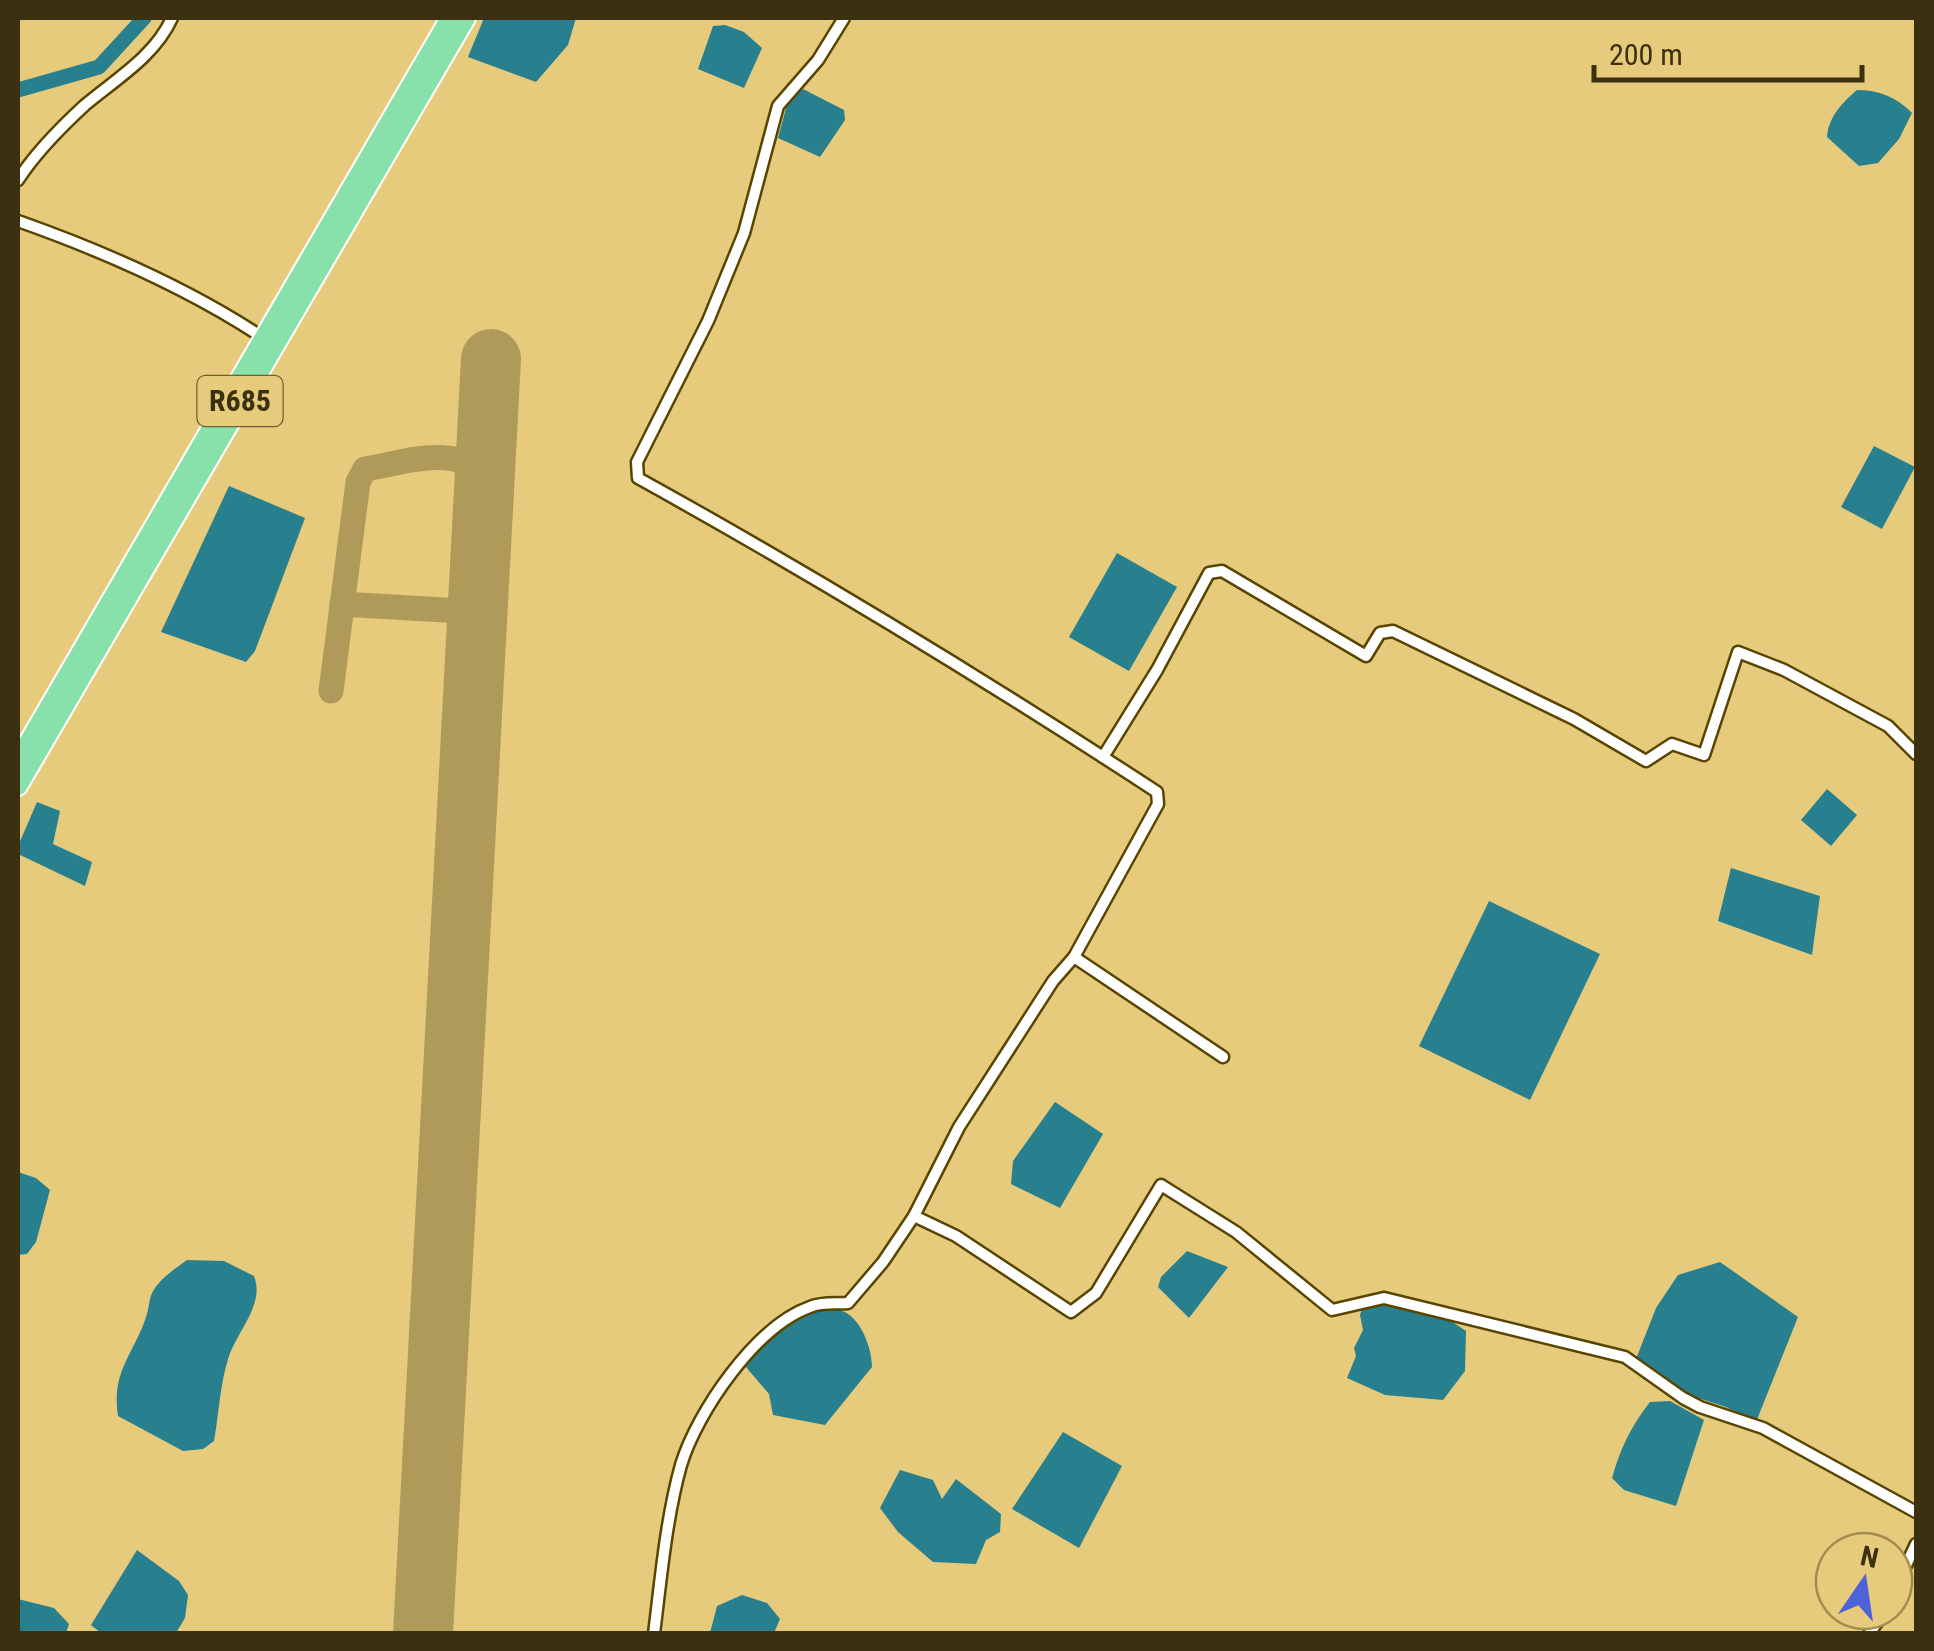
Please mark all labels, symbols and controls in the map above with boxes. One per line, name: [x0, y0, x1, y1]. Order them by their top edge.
scale bar: [1594, 20, 1862, 82]
text: 200 m: [1609, 37, 1683, 72]
road number: R685: [198, 376, 282, 426]
north arrow: [1814, 1531, 1914, 1631]
text: N: [1857, 1539, 1882, 1575]

